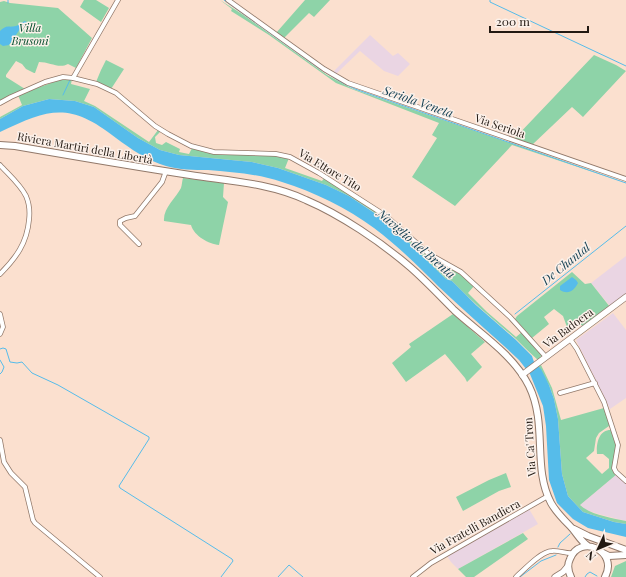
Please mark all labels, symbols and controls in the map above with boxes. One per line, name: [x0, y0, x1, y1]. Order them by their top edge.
scale bar: [490, 8, 588, 34]
text: 200 m: [496, 13, 530, 29]
park label: Villa Brusoni: [10, 20, 49, 48]
water label: Seriola Veneta: [380, 81, 456, 121]
street label: Via Seriola: [472, 110, 528, 141]
street label: Riviera Martiri della Libertà: [16, 128, 155, 167]
street label: Via Ettore Tito: [295, 144, 364, 194]
water label: Naviglio del Brenta: [373, 204, 459, 282]
water label: De Chantal: [537, 238, 594, 288]
street label: Via Badoera: [539, 304, 596, 351]
street label: Via Ca' Tron: [520, 417, 539, 478]
street label: Via Fratelli Bandiera: [426, 495, 523, 558]
north arrow: [578, 529, 618, 569]
text: N: [582, 548, 599, 564]

